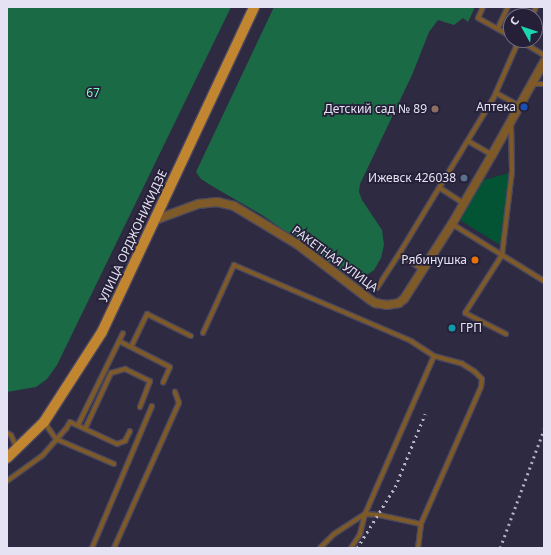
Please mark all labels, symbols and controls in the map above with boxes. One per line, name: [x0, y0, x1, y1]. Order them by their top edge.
north arrow: [503, 8, 543, 48]
text: С: [506, 13, 522, 28]
park label: 67: [86, 86, 100, 100]
place label: Аптека: [476, 100, 516, 114]
place label: Детский сад № 89: [324, 102, 427, 116]
marker: Аптека: [519, 102, 529, 112]
marker: Детский сад № 89: [430, 104, 440, 114]
street label: УЛИЦА ОРДЖОНИКИДЗЕ: [96, 167, 170, 305]
place label: Ижевск 426038: [368, 171, 456, 185]
marker: Ижевск 426038: [459, 173, 469, 183]
street label: РАКЕТНАЯ УЛИЦА: [289, 223, 381, 295]
place label: Рябинушка: [401, 253, 467, 267]
marker: Рябинушка: [470, 255, 480, 265]
place label: ГРП: [460, 321, 482, 335]
marker: ГРП: [447, 323, 457, 333]

